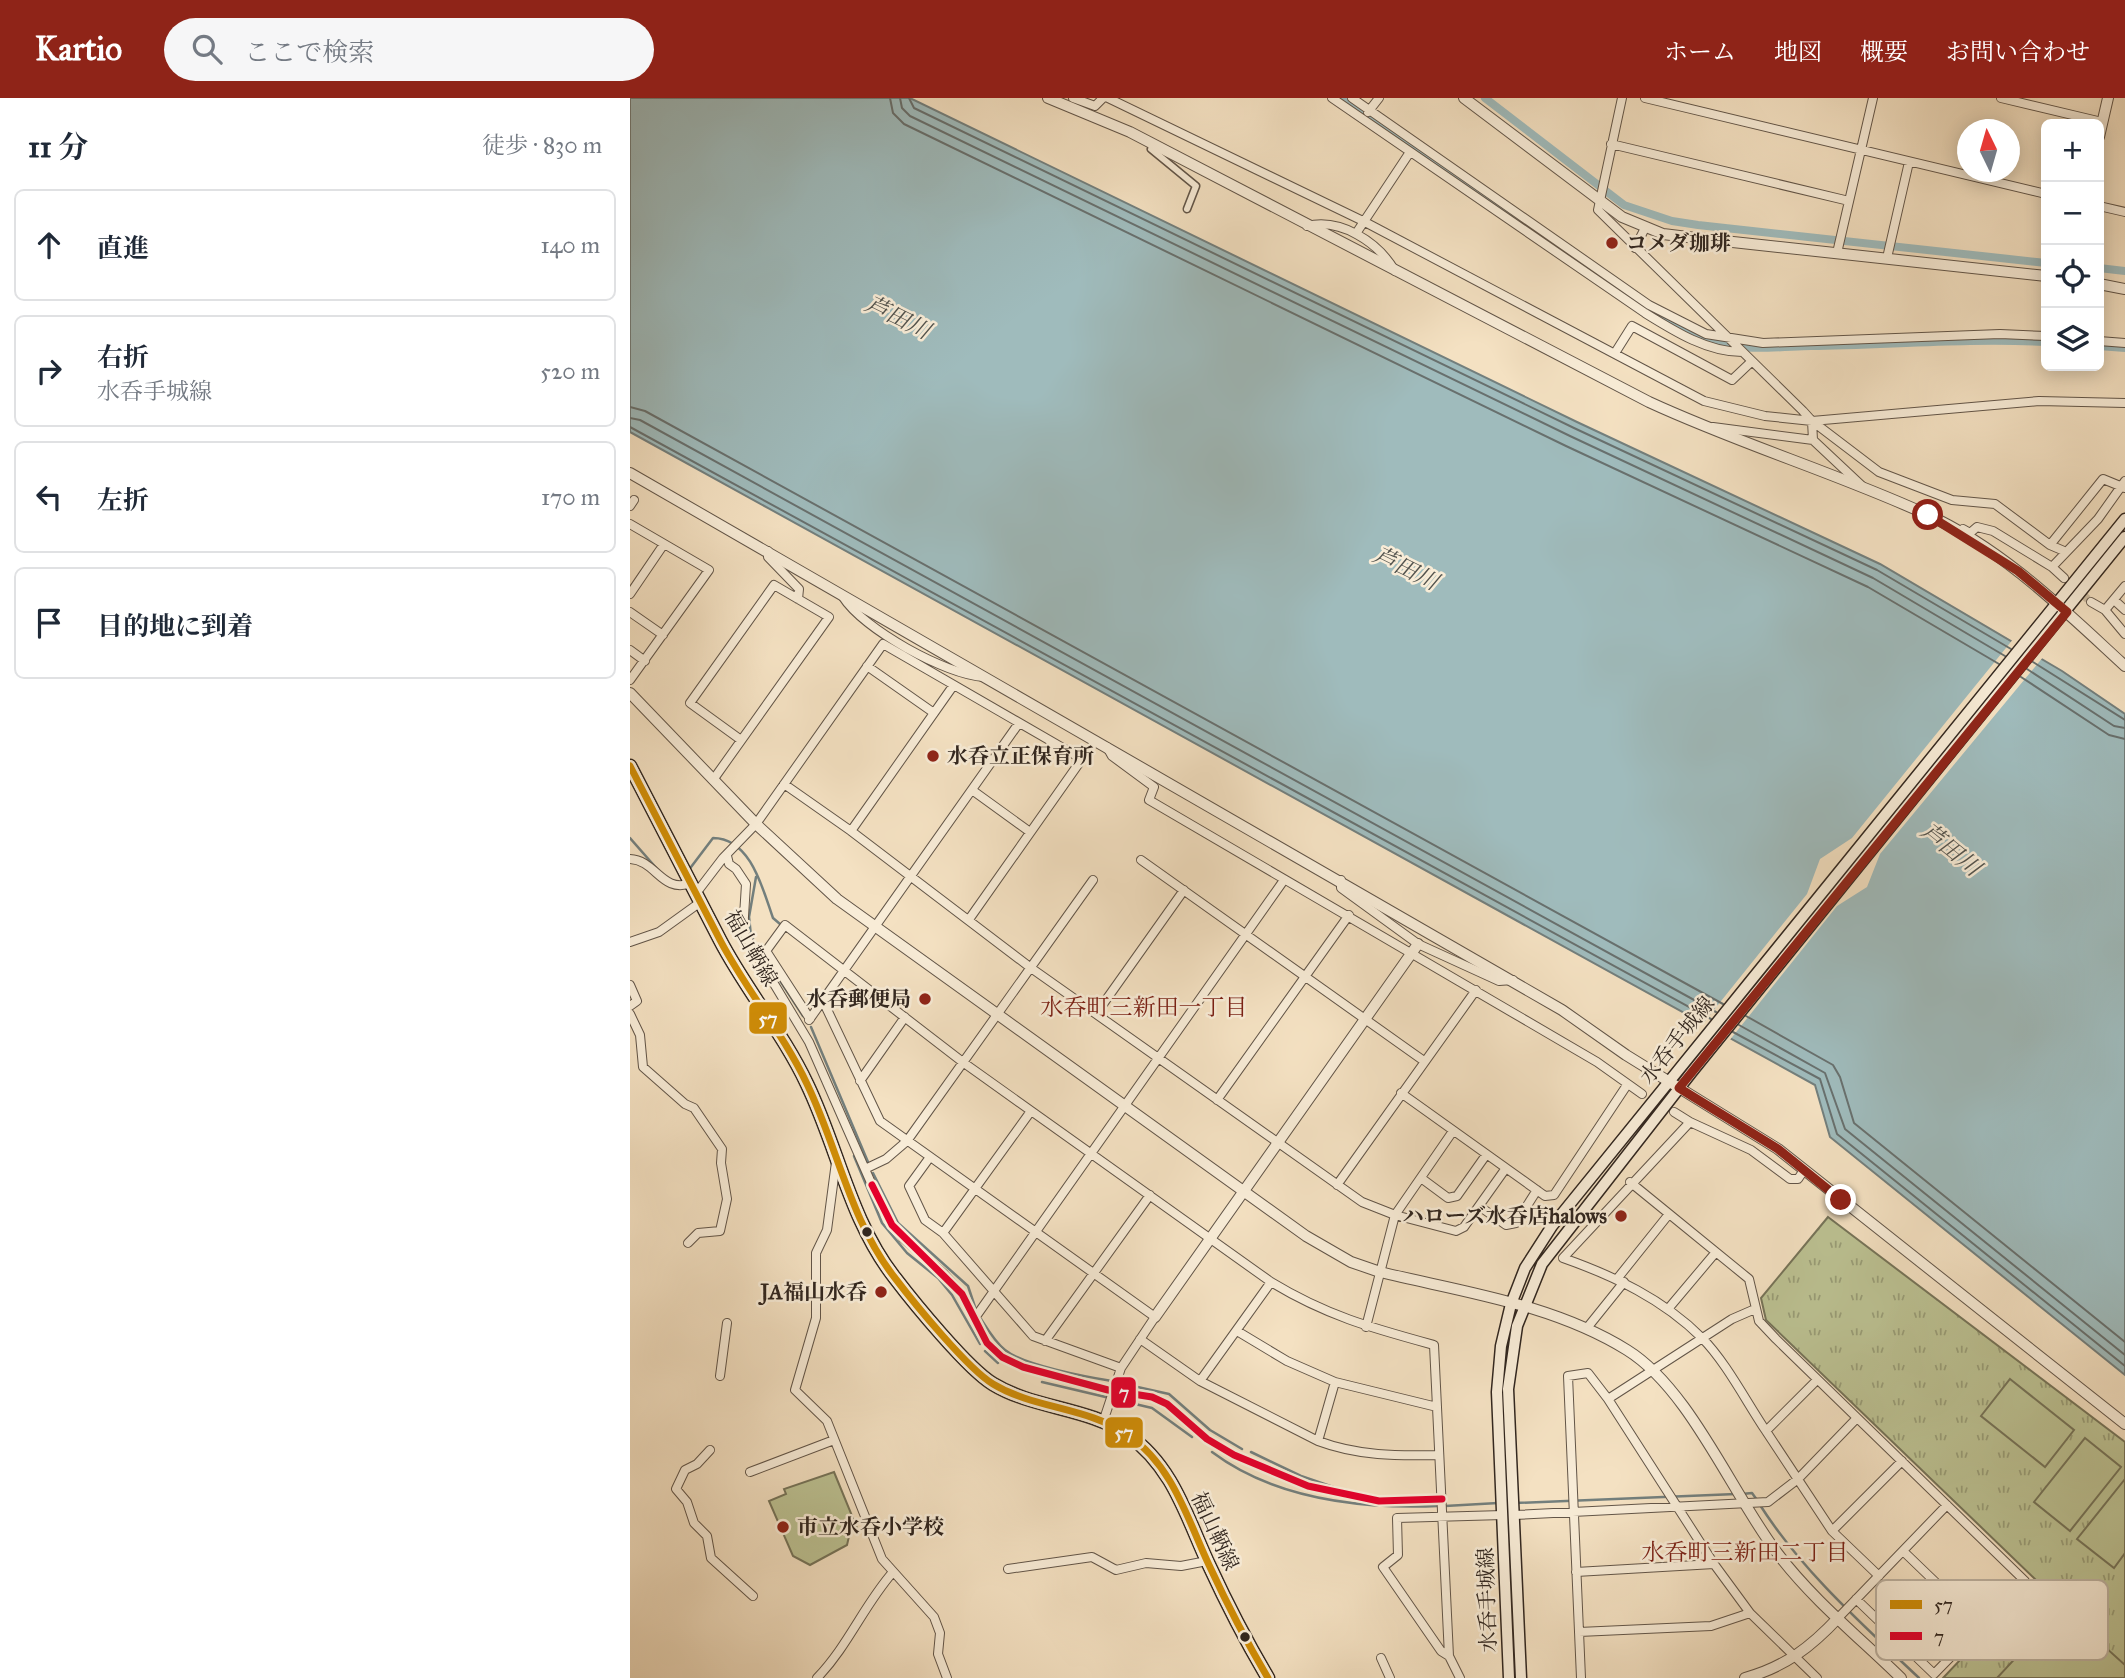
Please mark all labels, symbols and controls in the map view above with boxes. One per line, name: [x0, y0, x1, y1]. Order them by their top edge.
search box: [164, 18, 654, 81]
text: Kartio: [35, 29, 122, 69]
icon: search: [188, 30, 226, 68]
text: ここで検索: [244, 36, 374, 68]
text: ホーム: [1664, 37, 1736, 67]
text: 地図: [1774, 37, 1822, 67]
text: 概要: [1860, 37, 1908, 67]
text: お問い合わせ: [1946, 37, 2090, 67]
north arrow: [1957, 119, 2020, 182]
map controls: [2041, 119, 2104, 371]
button: +: [2041, 119, 2104, 182]
text: 11 分: [28, 129, 88, 165]
text: 徒歩 · 830 m: [482, 131, 602, 159]
button: −: [2041, 182, 2104, 245]
icon: ahead: [30, 226, 68, 264]
place label: コメダ珈琲: [1626, 230, 1731, 256]
text: 140 m: [540, 231, 600, 259]
text: 直進: [97, 232, 149, 264]
marker: コメダ珈琲: [1604, 235, 1620, 251]
button: locate: [2041, 245, 2104, 308]
water label: 芦田川: [861, 289, 938, 346]
button: layers: [2041, 308, 2104, 371]
text: 右折: [97, 341, 149, 373]
icon: right: [30, 352, 68, 390]
text: 520 m: [540, 357, 600, 385]
text: 水呑手城線: [97, 377, 212, 405]
icon: left: [30, 478, 68, 516]
text: 170 m: [541, 483, 600, 511]
text: 左折: [97, 484, 149, 516]
route start: [1912, 499, 1943, 530]
water label: 芦田川: [1369, 540, 1446, 597]
icon: arrive: [30, 604, 68, 642]
text: 目的地に到着: [97, 610, 253, 642]
place label: 水呑立正保育所: [947, 743, 1094, 769]
marker: 水呑立正保育所: [925, 748, 941, 764]
water label: 芦田川: [1915, 816, 1989, 883]
street label: 福山鞆線: [719, 905, 783, 991]
place label: 水呑郵便局: [806, 986, 911, 1012]
marker: 水呑郵便局: [917, 991, 933, 1007]
street label: 水呑手城線: [1634, 991, 1720, 1089]
district label: 水呑町三新田一丁目: [1041, 993, 1248, 1021]
line badge: 57: [748, 1001, 788, 1035]
text: 57: [759, 1007, 777, 1030]
route end: [1825, 1184, 1856, 1215]
place label: ハローズ水呑店halows: [1403, 1203, 1607, 1229]
marker: ハローズ水呑店halows: [1613, 1208, 1629, 1224]
unlabelled marker: [860, 1225, 874, 1239]
place label: JA福山水呑: [758, 1279, 867, 1306]
marker: JA福山水呑: [873, 1284, 889, 1300]
line badge: 7: [1110, 1376, 1137, 1409]
text: 7: [1119, 1381, 1129, 1404]
line badge: 57: [1104, 1416, 1144, 1449]
text: 57: [1115, 1421, 1133, 1444]
street label: 福山鞆線: [1185, 1487, 1245, 1575]
place label: 市立水呑小学校: [797, 1514, 944, 1540]
marker: 市立水呑小学校: [775, 1519, 791, 1535]
district label: 水呑町三新田二丁目: [1642, 1538, 1849, 1566]
street label: 水呑手城線: [1472, 1547, 1502, 1653]
legend: [1876, 1580, 2108, 1660]
text: 57: [1934, 1593, 1953, 1616]
text: 7: [1934, 1625, 1944, 1648]
unlabelled marker: [1238, 1630, 1252, 1644]

